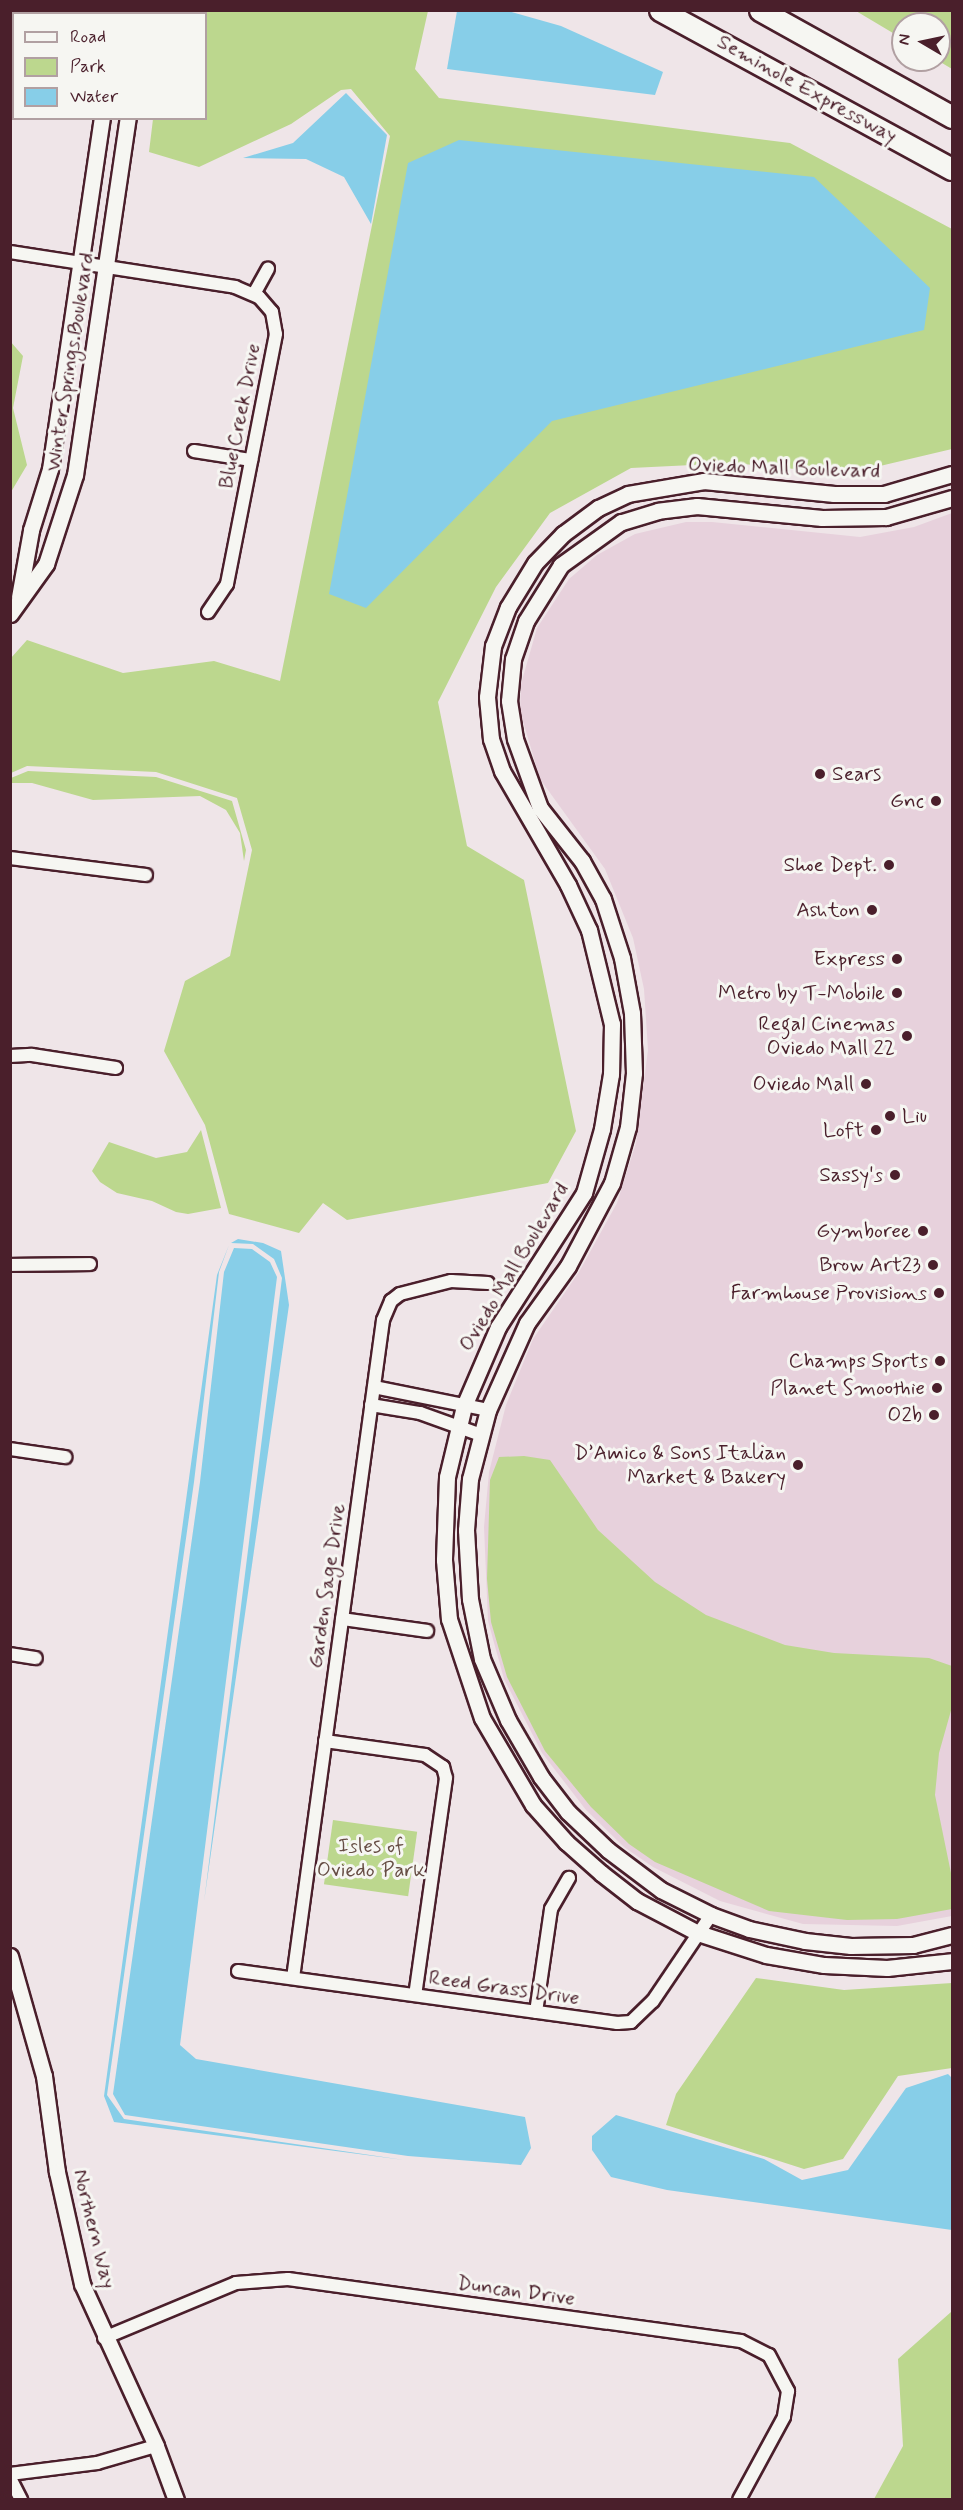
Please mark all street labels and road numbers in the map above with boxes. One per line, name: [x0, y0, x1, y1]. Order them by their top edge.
street label: Seminole Expressway: [712, 29, 902, 149]
street label: Winter Springs Boulevard: [40, 250, 100, 474]
street label: Blue Creek Drive: [214, 341, 266, 491]
street label: Oviedo Mall Boulevard: [688, 452, 880, 484]
street label: Oviedo Mall Boulevard: [454, 1179, 574, 1355]
street label: Garden Sage Drive: [303, 1504, 351, 1668]
street label: Reed Grass Drive: [427, 1965, 581, 2011]
street label: Northern Way: [67, 2165, 121, 2293]
street label: Duncan Drive: [456, 2270, 576, 2312]

